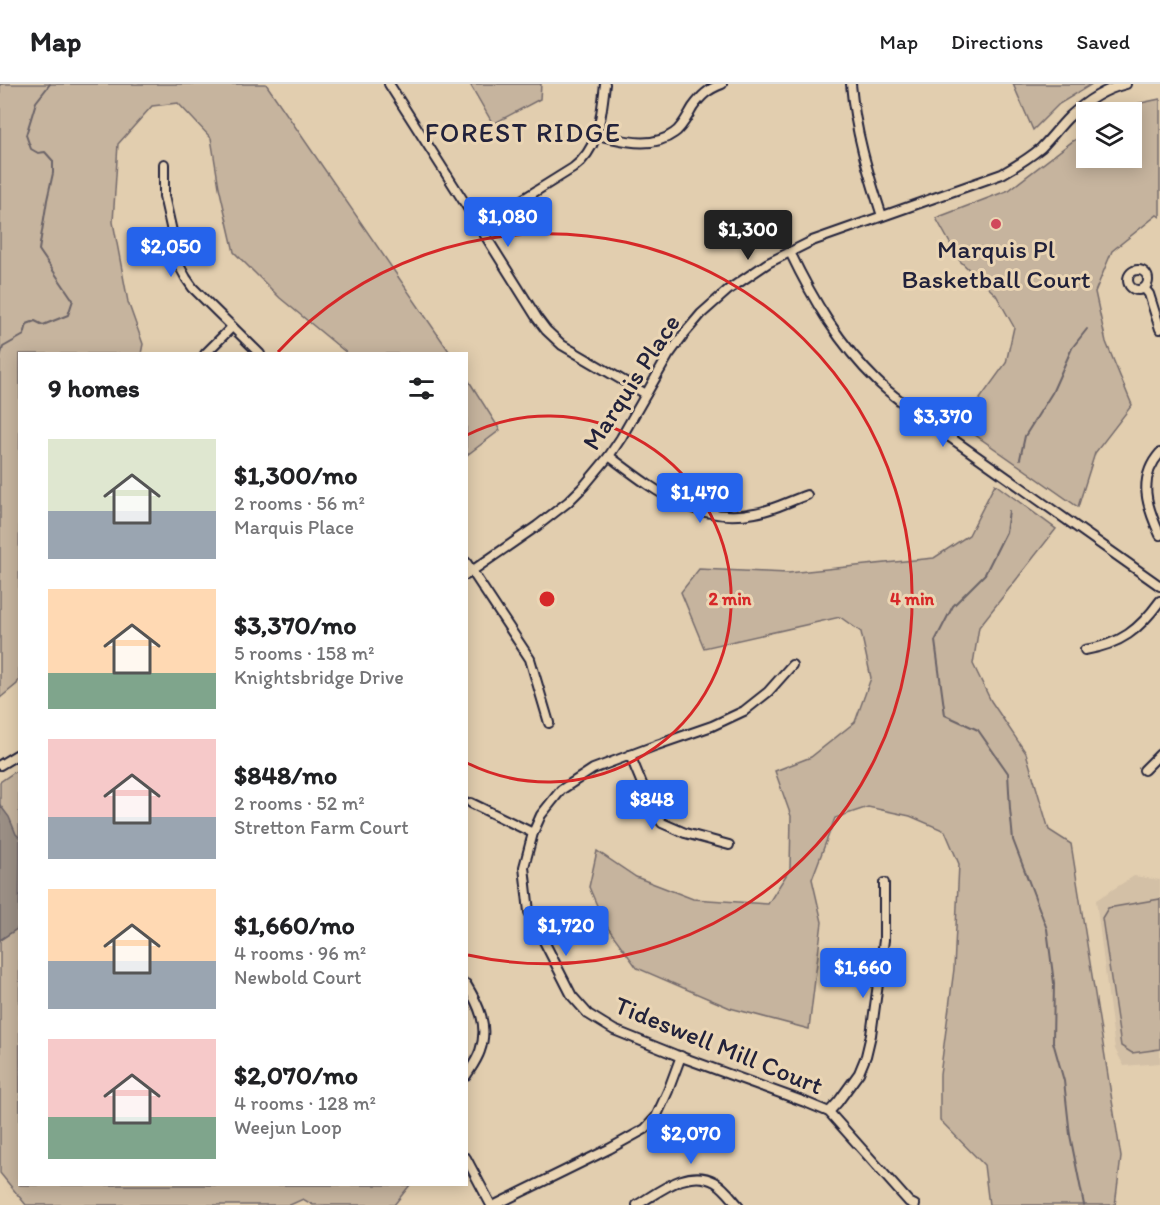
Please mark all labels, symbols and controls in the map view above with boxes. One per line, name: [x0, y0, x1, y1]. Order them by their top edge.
text: Map: [30, 24, 81, 58]
text: Map: [880, 29, 918, 54]
text: Directions: [951, 29, 1043, 54]
text: Saved: [1076, 29, 1130, 54]
map controls: [1076, 102, 1142, 168]
button: layers: [1076, 102, 1142, 168]
district label: FOREST RIDGE: [425, 116, 621, 149]
pin: $1,080: [459, 197, 557, 248]
text: $1,080: [478, 204, 538, 228]
pin: $1,300: [699, 210, 797, 261]
text: $1,300: [718, 217, 778, 241]
marker: Marquis Pl Basketball Court: [989, 217, 1003, 231]
pin: $2,050: [122, 227, 220, 278]
place label: Marquis Pl Basketball Court: [901, 233, 1091, 295]
text: $2,050: [141, 234, 201, 258]
street label: Marquis Place: [575, 308, 687, 456]
text: 9 homes: [48, 372, 140, 404]
icon: filters: [405, 372, 438, 405]
pin: $3,370: [894, 397, 992, 448]
text: $3,370: [914, 404, 972, 428]
text: $1,300/mo: [234, 459, 358, 491]
icon: home: [96, 463, 168, 535]
pin: $1,470: [651, 473, 749, 524]
text: $1,470: [671, 480, 729, 504]
text: 2 rooms · 56 m²: [234, 491, 365, 515]
text: Marquis Place: [234, 515, 354, 539]
text: 2 min: [709, 588, 752, 610]
text: 4 min: [890, 588, 935, 610]
centre of rings: [537, 589, 557, 609]
text: $3,370/mo: [234, 609, 357, 641]
icon: home: [96, 613, 168, 685]
text: 5 rooms · 158 m²: [234, 641, 375, 665]
text: Knightsbridge Drive: [234, 665, 404, 689]
text: $848/mo: [234, 759, 337, 791]
icon: home: [96, 763, 168, 835]
pin: $848: [616, 780, 688, 831]
text: $848: [630, 787, 674, 811]
text: 2 rooms · 52 m²: [234, 791, 365, 815]
text: Stretton Farm Court: [234, 815, 409, 839]
pin: $1,720: [517, 906, 615, 957]
text: $1,660/mo: [234, 909, 355, 941]
icon: home: [96, 913, 168, 985]
text: $1,720: [538, 913, 594, 937]
text: 4 rooms · 96 m²: [234, 941, 366, 965]
pin: $1,660: [814, 948, 912, 999]
text: $1,660: [834, 955, 892, 979]
text: Newbold Court: [234, 965, 362, 989]
street label: Tideswell Mill Court: [610, 989, 828, 1101]
text: $2,070/mo: [234, 1059, 358, 1091]
icon: home: [96, 1063, 168, 1135]
text: 4 rooms · 128 m²: [234, 1091, 376, 1115]
pin: $2,070: [642, 1114, 740, 1165]
text: Weejun Loop: [234, 1115, 342, 1139]
text: $2,070: [661, 1121, 721, 1145]

